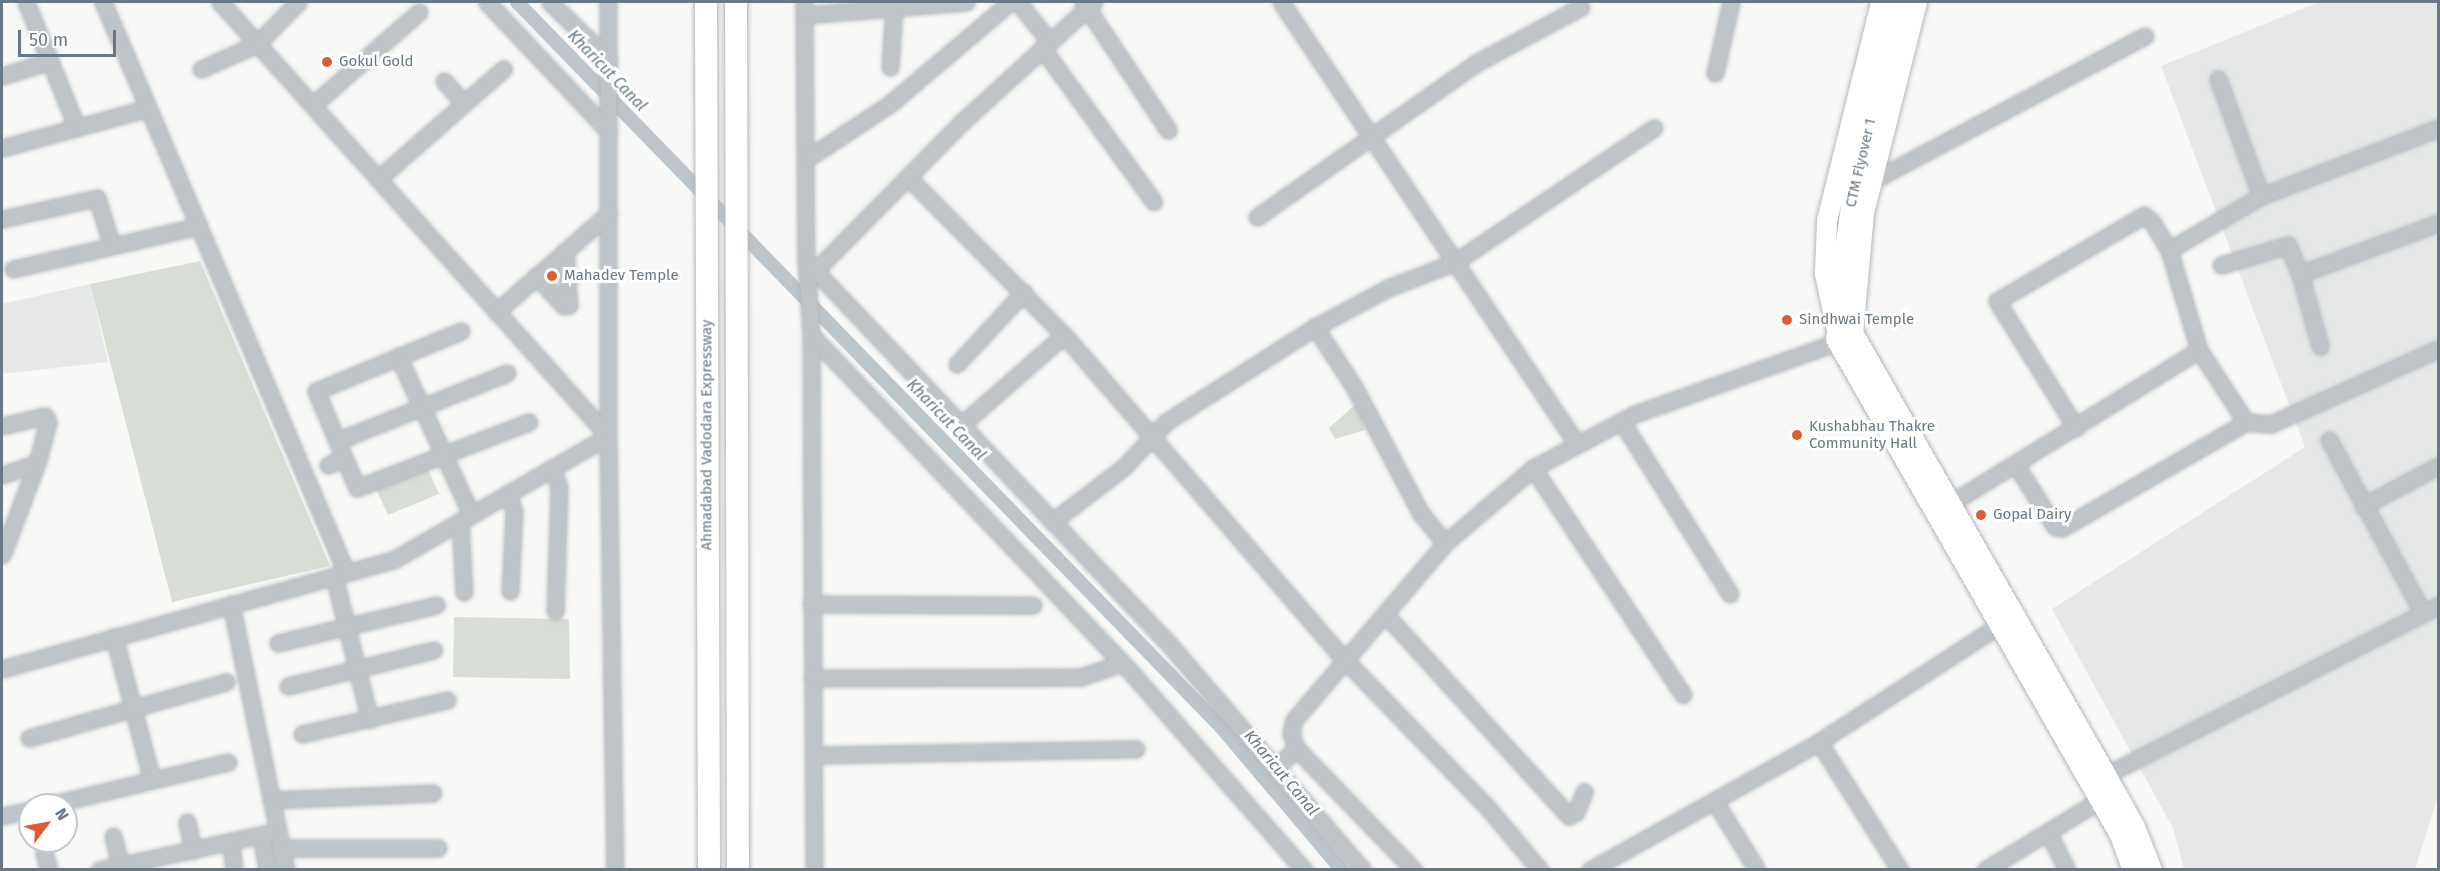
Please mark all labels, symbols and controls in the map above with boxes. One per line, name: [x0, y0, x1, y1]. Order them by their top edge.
scale bar: [21, 18, 118, 56]
water label: Kharicut Canal: [563, 26, 651, 116]
text: 50 m: [29, 29, 68, 51]
place label: Gokul Gold: [339, 53, 413, 71]
marker: Gokul Gold: [320, 55, 334, 69]
street label: CTM Flyover 1: [1842, 117, 1880, 209]
place label: Mahadev Temple: [564, 267, 679, 285]
marker: Mahadev Temple: [545, 269, 559, 283]
place label: Sindhwai Temple: [1799, 311, 1914, 329]
marker: Sindhwai Temple: [1780, 313, 1794, 327]
street label: Ahmadabad Vadodara Expressway: [698, 320, 716, 550]
water label: Kharicut Canal: [902, 375, 990, 465]
place label: Kushabhau Thakre Community Hall: [1809, 417, 1935, 452]
marker: Kushabhau Thakre Community Hall: [1790, 428, 1804, 442]
place label: Gopal Dairy: [1993, 506, 2071, 524]
marker: Gopal Dairy: [1974, 508, 1988, 522]
water label: Kharicut Canal: [1240, 726, 1322, 820]
north arrow: [18, 793, 78, 853]
text: N: [51, 805, 73, 824]

